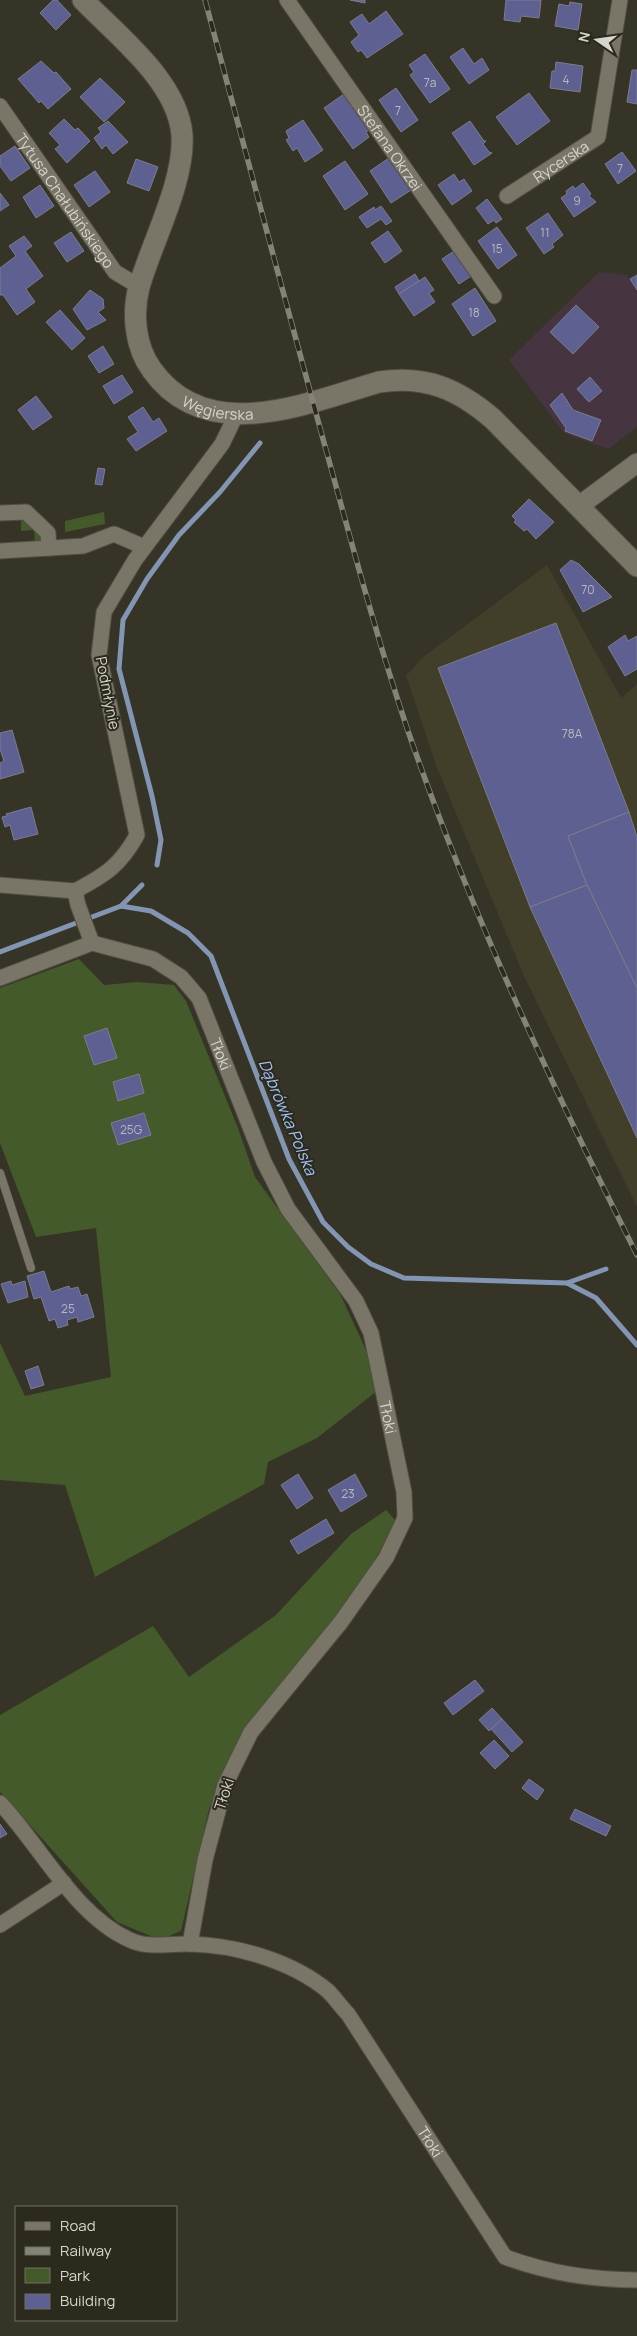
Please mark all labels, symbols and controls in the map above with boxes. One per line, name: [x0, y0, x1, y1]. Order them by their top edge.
north arrow: [572, 15, 622, 65]
text: N: [573, 30, 594, 44]
house number: 4: [562, 71, 570, 88]
house number: 7a: [424, 74, 436, 91]
street label: Stefana Okrzei: [353, 100, 428, 195]
house number: 7: [395, 102, 401, 119]
street label: Tytusa Chałubińskiego: [11, 129, 120, 272]
street label: Rycerska: [529, 135, 593, 187]
house number: 7: [617, 160, 623, 177]
house number: 9: [573, 192, 581, 209]
house number: 11: [540, 224, 550, 241]
house number: 15: [491, 240, 503, 257]
house number: 18: [468, 304, 480, 321]
street label: Węgierska: [179, 390, 254, 424]
house number: 70: [581, 581, 595, 598]
street label: Podmłynie: [91, 655, 125, 732]
house number: 78A: [562, 725, 583, 742]
street label: Tłoki: [205, 1035, 237, 1073]
water label: Dąbrówka Polska: [254, 1056, 323, 1179]
house number: 25G: [120, 1121, 143, 1138]
house number: 25: [61, 1300, 75, 1317]
street label: Tłoki: [375, 1399, 402, 1436]
house number: 23: [341, 1485, 355, 1502]
street label: Tłoki: [209, 1775, 239, 1813]
street label: Tłoki: [413, 2122, 448, 2161]
legend: [15, 2206, 178, 2321]
text: Road: [60, 2215, 96, 2236]
text: Railway: [60, 2240, 112, 2261]
text: Park: [60, 2265, 90, 2286]
text: Building: [60, 2290, 115, 2311]

